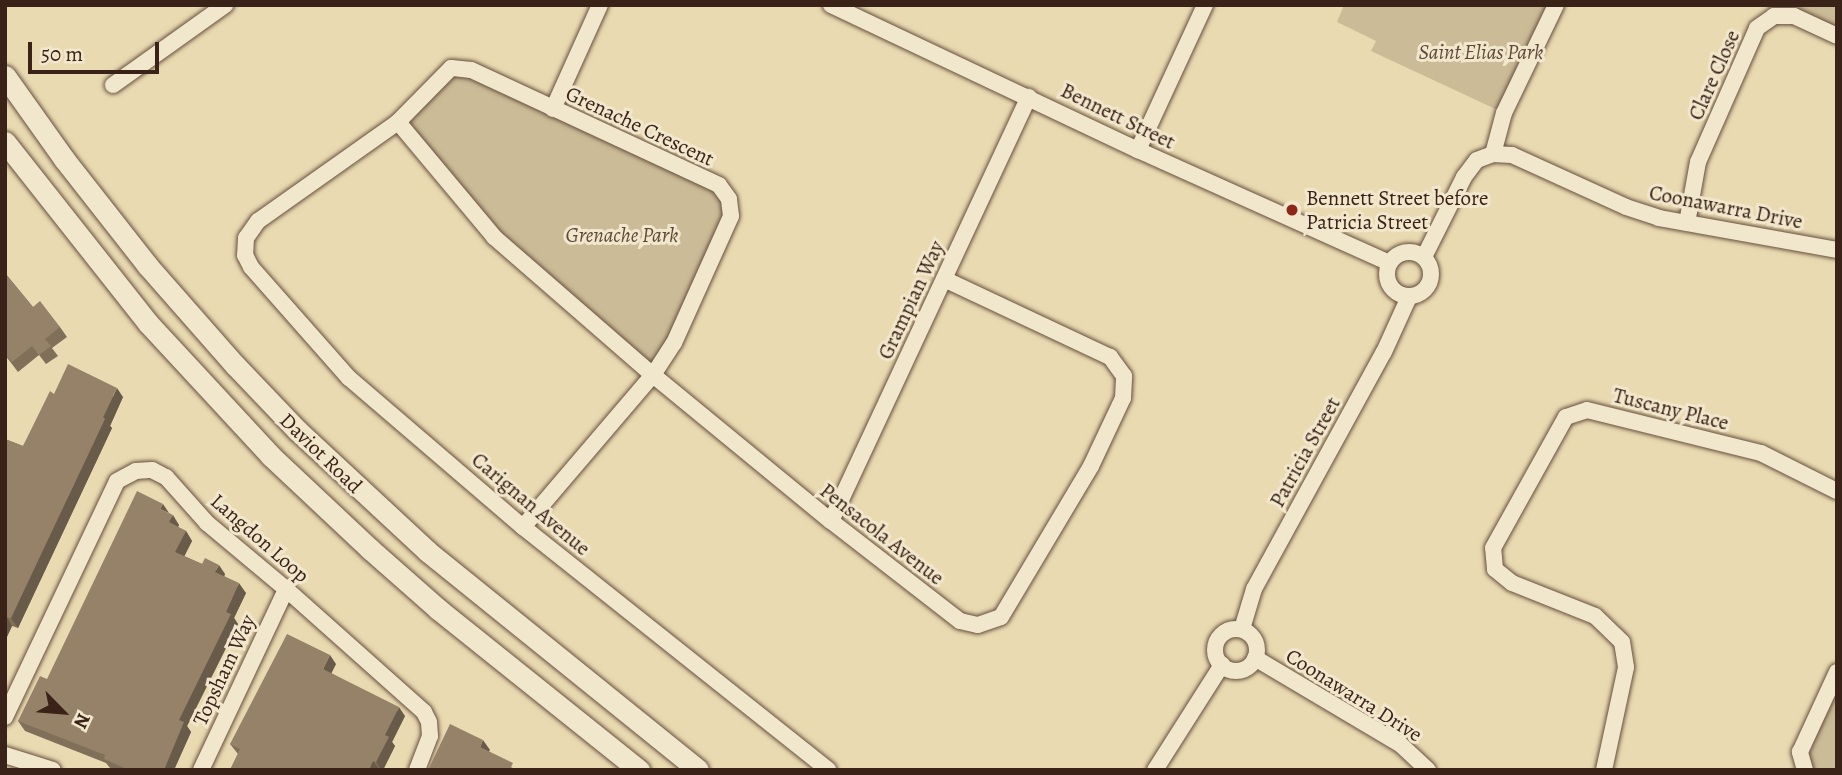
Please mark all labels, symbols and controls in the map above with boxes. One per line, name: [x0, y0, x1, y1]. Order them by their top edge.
street label: Clare Close: [1683, 26, 1745, 124]
scale bar: [32, 28, 163, 72]
park label: Saint Elias Park: [1419, 39, 1543, 65]
text: 50 m: [41, 40, 83, 68]
street label: Bennett Street: [1057, 78, 1179, 154]
street label: Grenache Crescent: [562, 81, 718, 171]
street label: Coonawarra Drive: [1647, 180, 1805, 234]
place label: Bennett Street before Patricia Street: [1306, 185, 1488, 235]
marker: Bennett Street before Patricia Street: [1284, 202, 1300, 218]
park label: Grenache Park: [566, 222, 678, 248]
street label: Grampian Way: [873, 237, 949, 363]
street label: Tuscany Place: [1611, 382, 1731, 436]
street label: Patricia Street: [1264, 392, 1346, 512]
street label: Daviot Road: [275, 408, 367, 498]
street label: Carignan Avenue: [467, 447, 595, 561]
street label: Pensacola Avenue: [815, 478, 949, 590]
street label: Langdon Loop: [206, 488, 314, 588]
street label: Topsham Way: [187, 611, 261, 729]
street label: Coonawarra Drive: [1281, 643, 1427, 747]
north arrow: [28, 677, 98, 747]
text: N: [67, 709, 97, 733]

